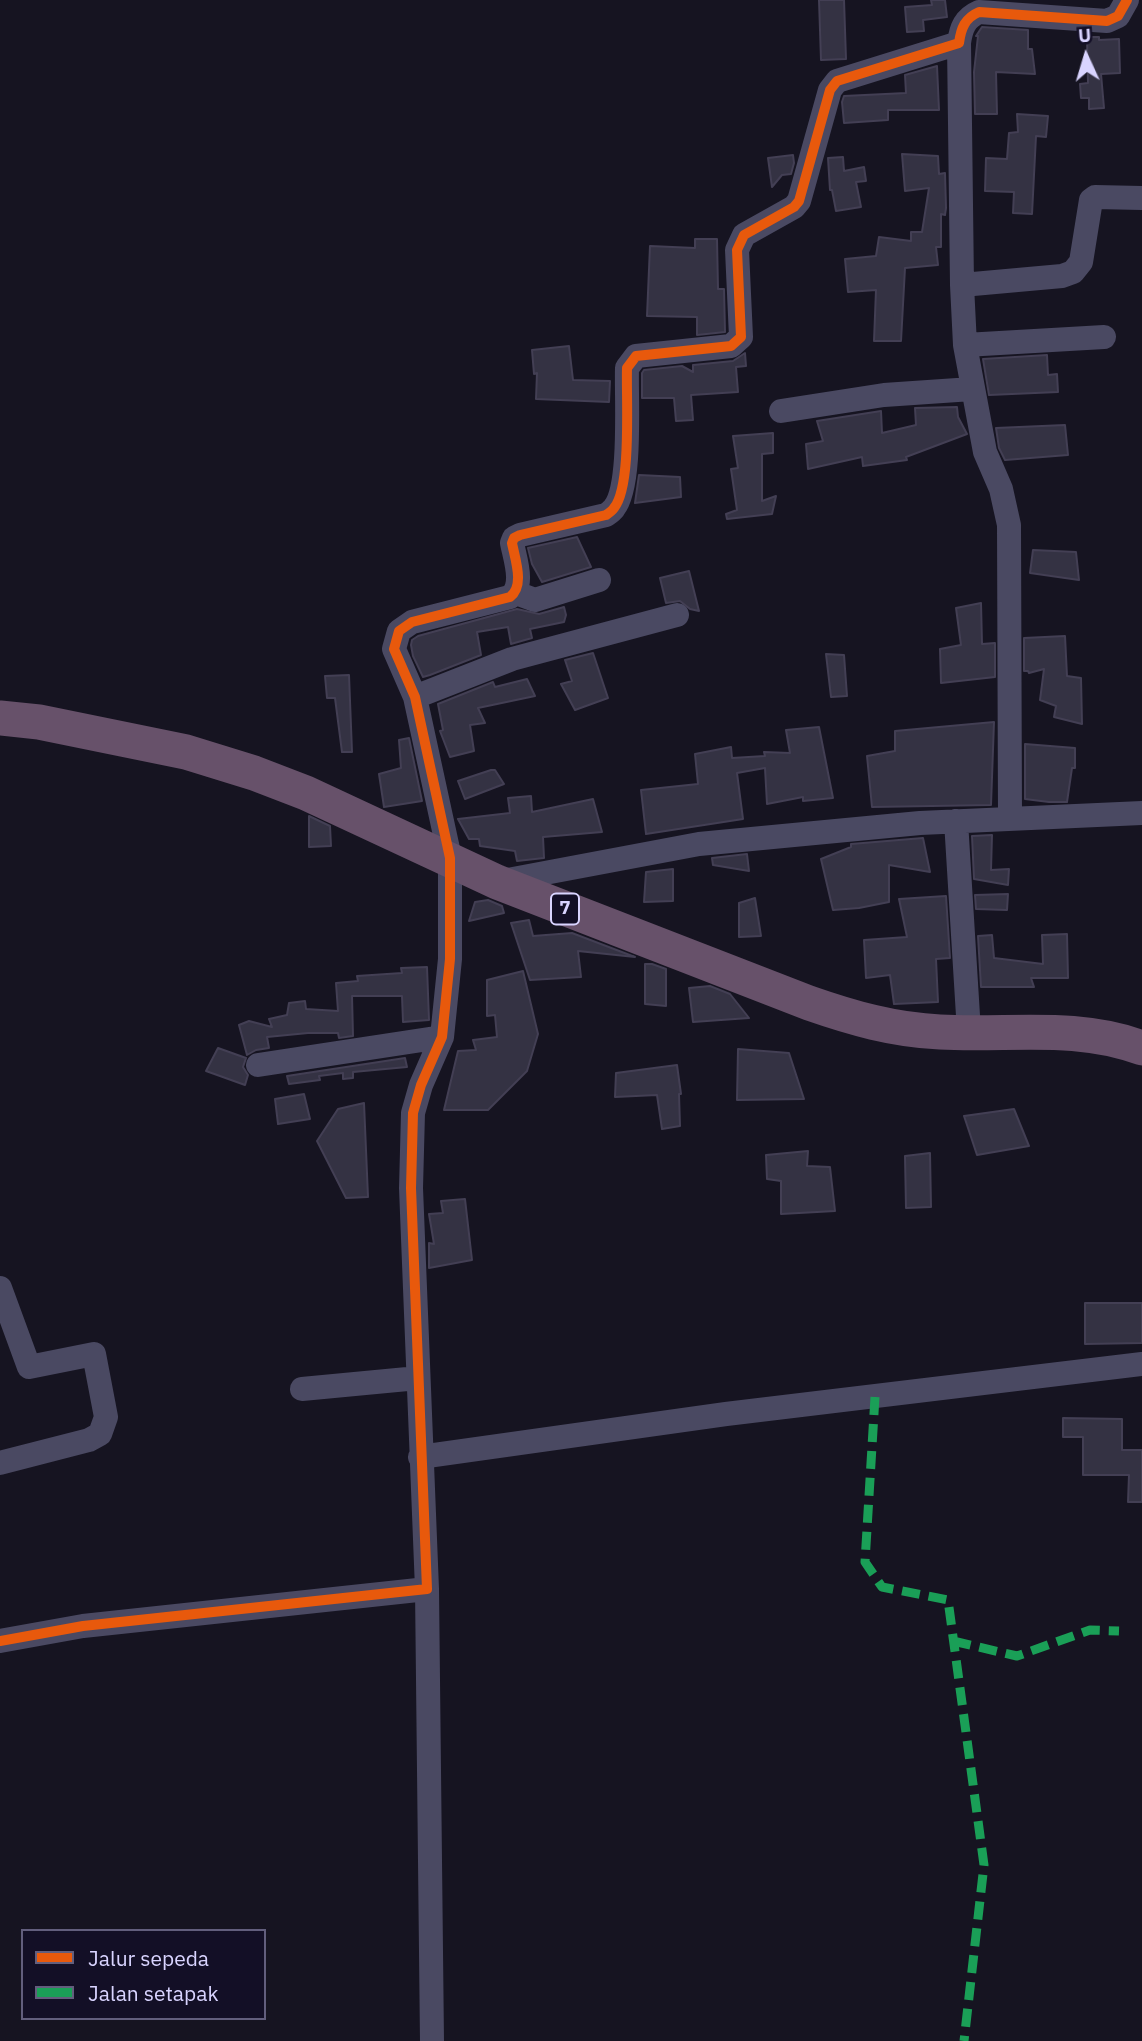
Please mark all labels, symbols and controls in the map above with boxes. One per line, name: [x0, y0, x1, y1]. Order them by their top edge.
north arrow: [1051, 21, 1121, 91]
text: U: [1077, 23, 1092, 47]
road number: 7: [551, 894, 579, 925]
legend: [21, 1929, 266, 2020]
text: Jalur sepeda: [88, 1944, 209, 1972]
text: Jalan setapak: [88, 1979, 219, 2007]

